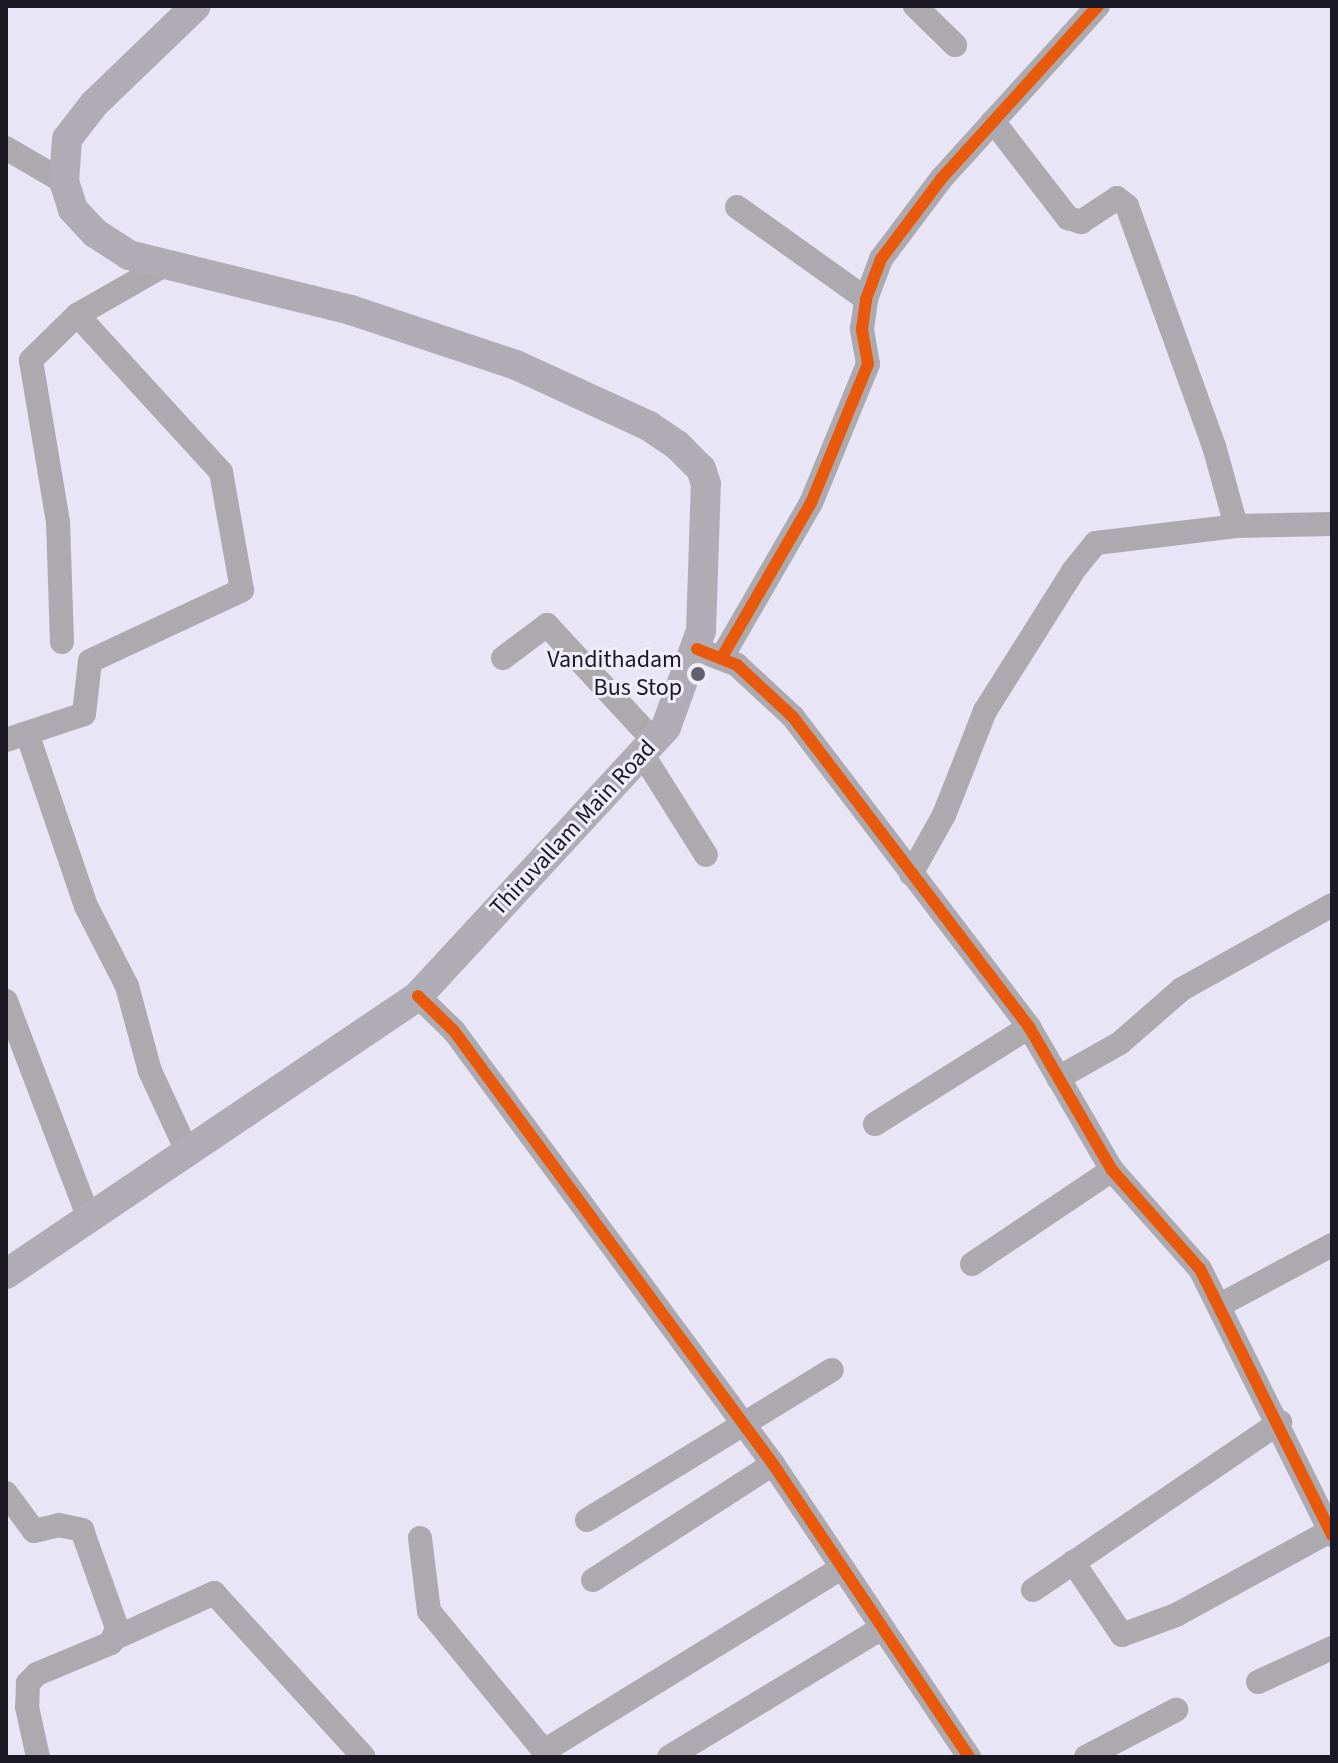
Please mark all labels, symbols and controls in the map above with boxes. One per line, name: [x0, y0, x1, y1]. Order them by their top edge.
place label: Vandithadam Bus Stop: [547, 646, 682, 702]
marker: Vandithadam Bus Stop: [689, 665, 707, 683]
street label: Thiruvallam Main Road: [484, 734, 662, 922]

